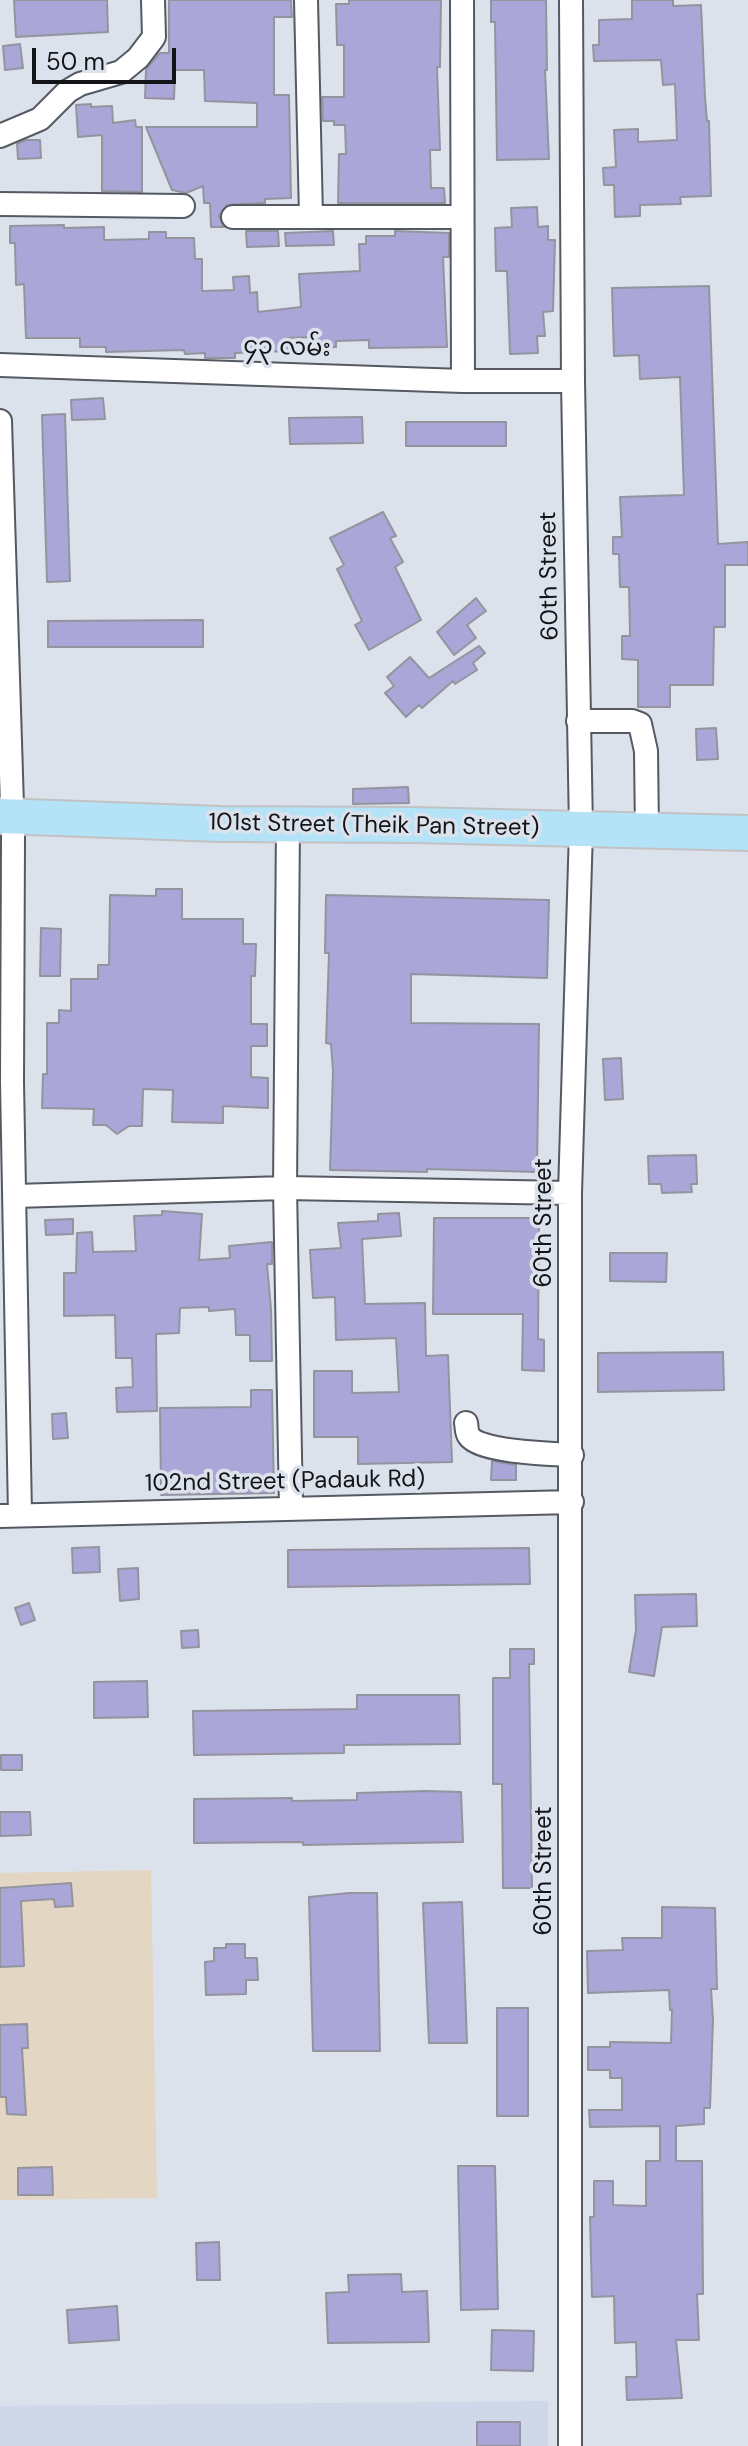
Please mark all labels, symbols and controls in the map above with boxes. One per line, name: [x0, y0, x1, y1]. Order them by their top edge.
scale bar: [36, 32, 180, 82]
text: 50 m: [46, 46, 105, 77]
street label: ၄၃ လမ်း: [243, 332, 331, 364]
street label: 60th Street: [534, 511, 566, 641]
street label: 101st Street (Theik Pan Street): [208, 809, 540, 843]
street label: 60th Street: [531, 1158, 559, 1288]
street label: 102nd Street (Padauk Rd): [145, 1465, 425, 1499]
street label: 60th Street: [531, 1806, 559, 1936]

